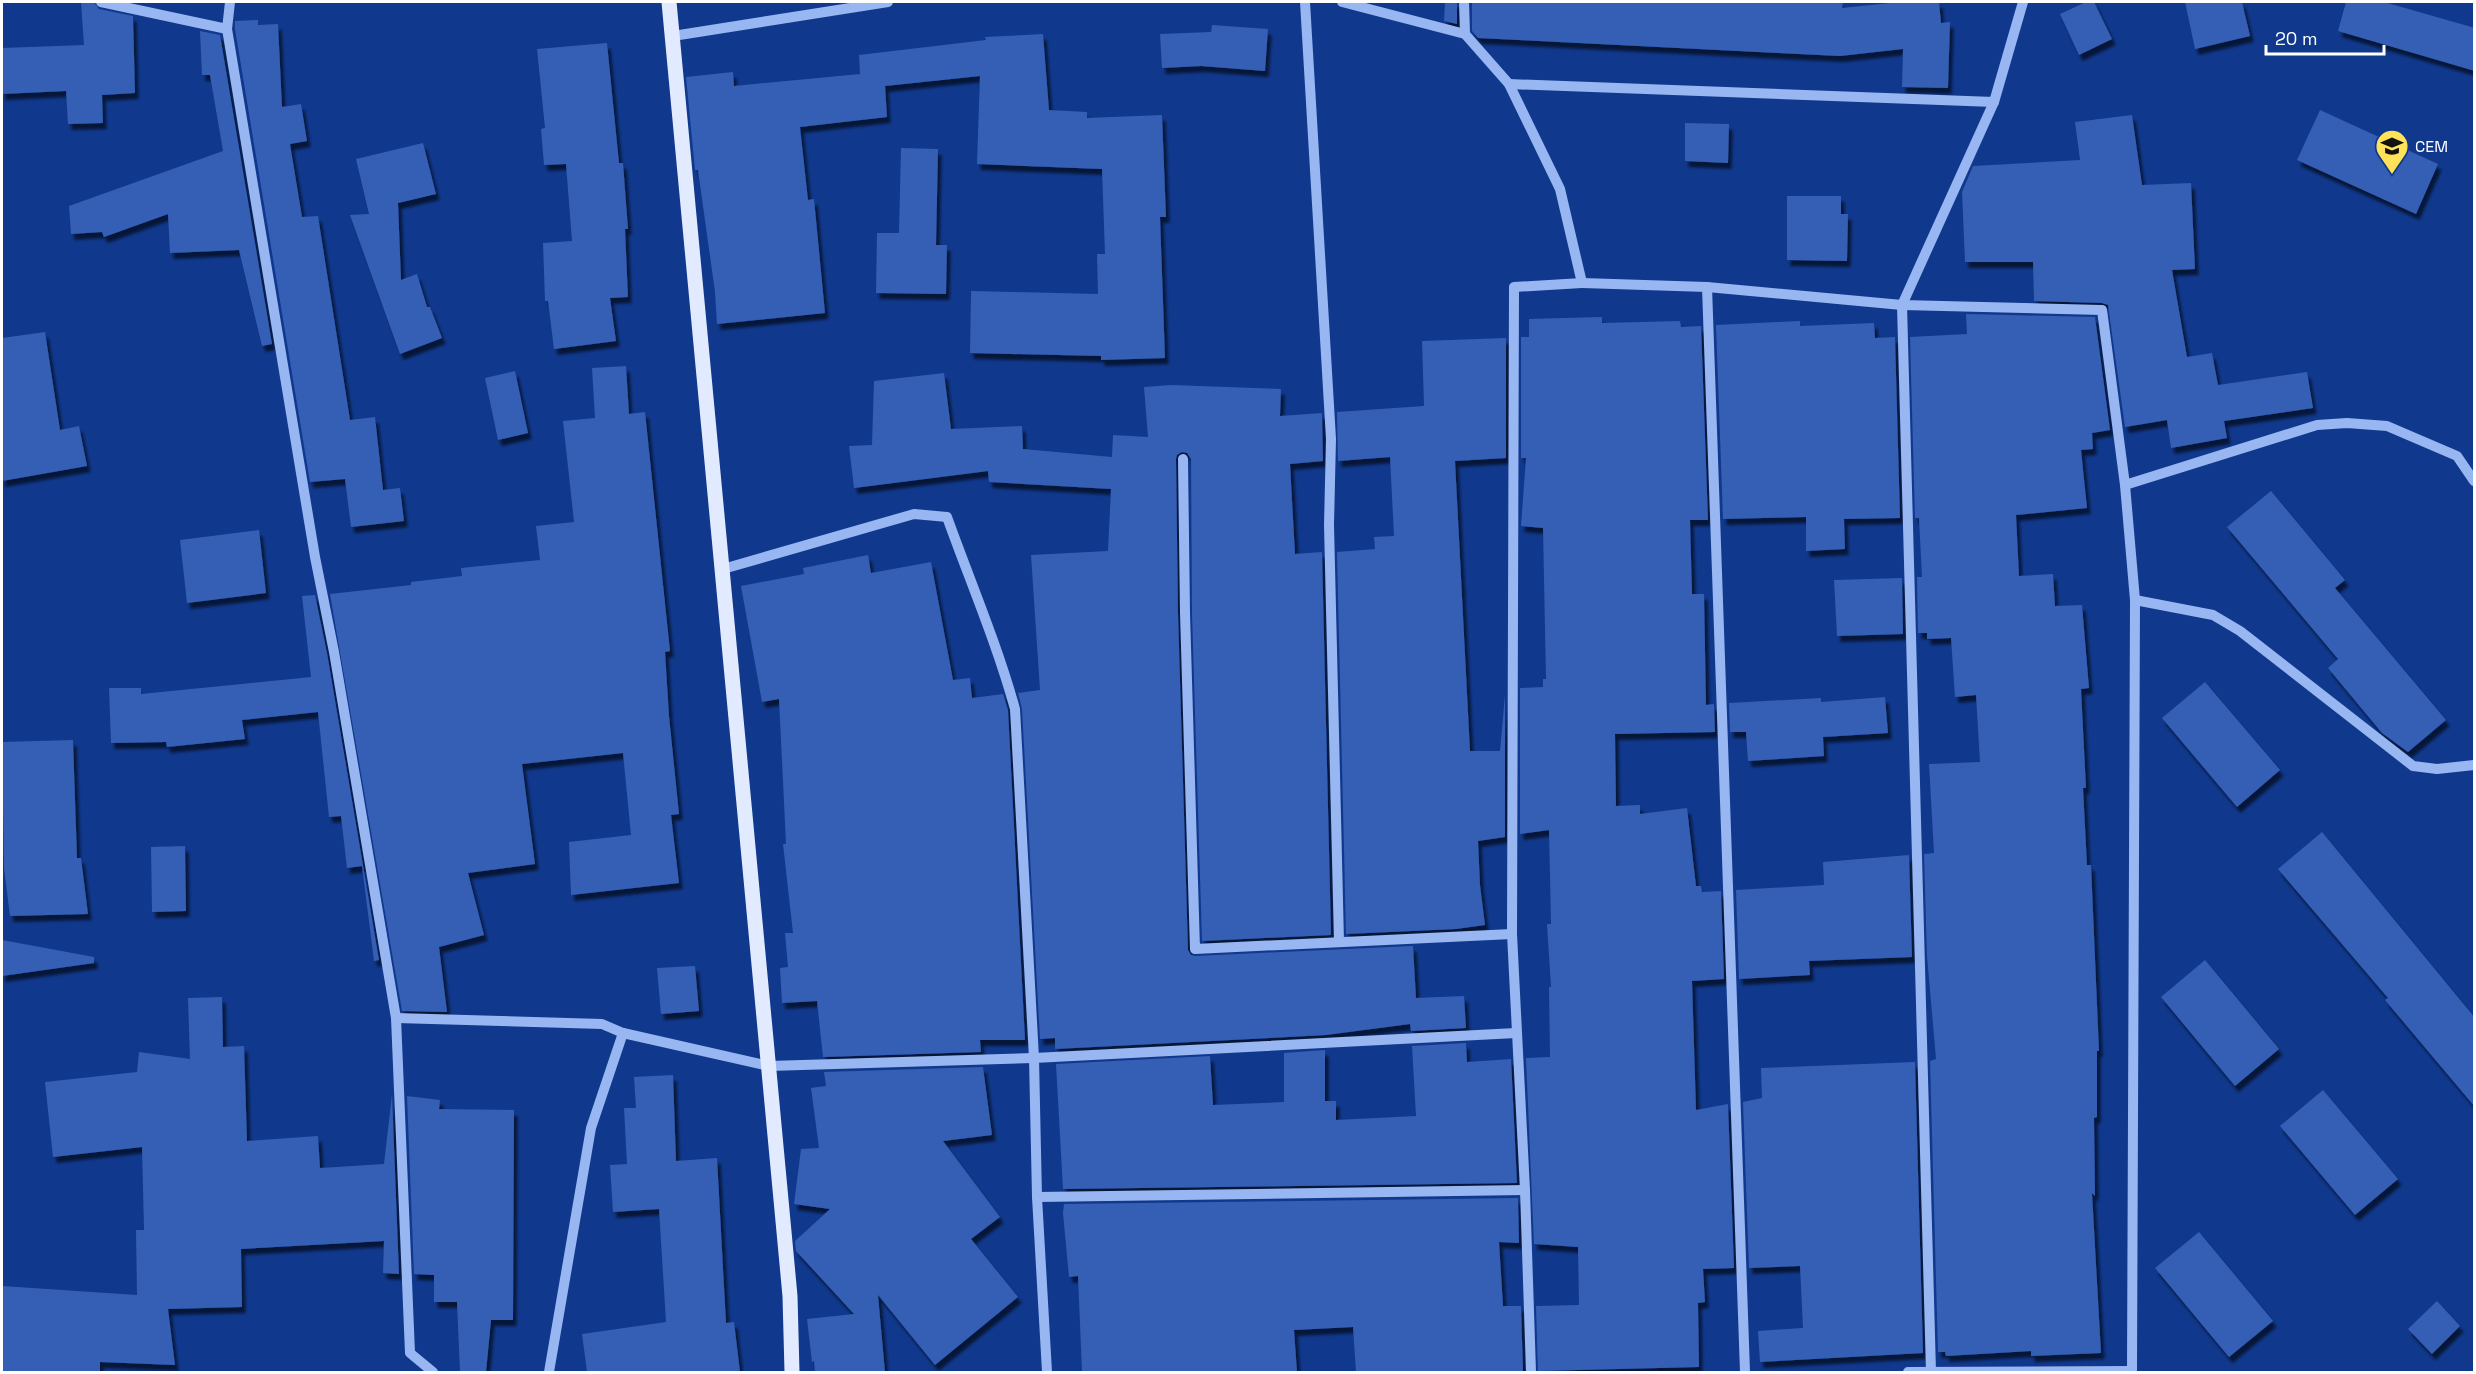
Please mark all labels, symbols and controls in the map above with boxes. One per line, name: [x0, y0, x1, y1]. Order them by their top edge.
scale bar: [2266, 18, 2384, 56]
text: 20 m: [2275, 27, 2318, 50]
school or university icon: CEM: [2374, 128, 2410, 175]
place label: CEM: [2415, 136, 2448, 157]

